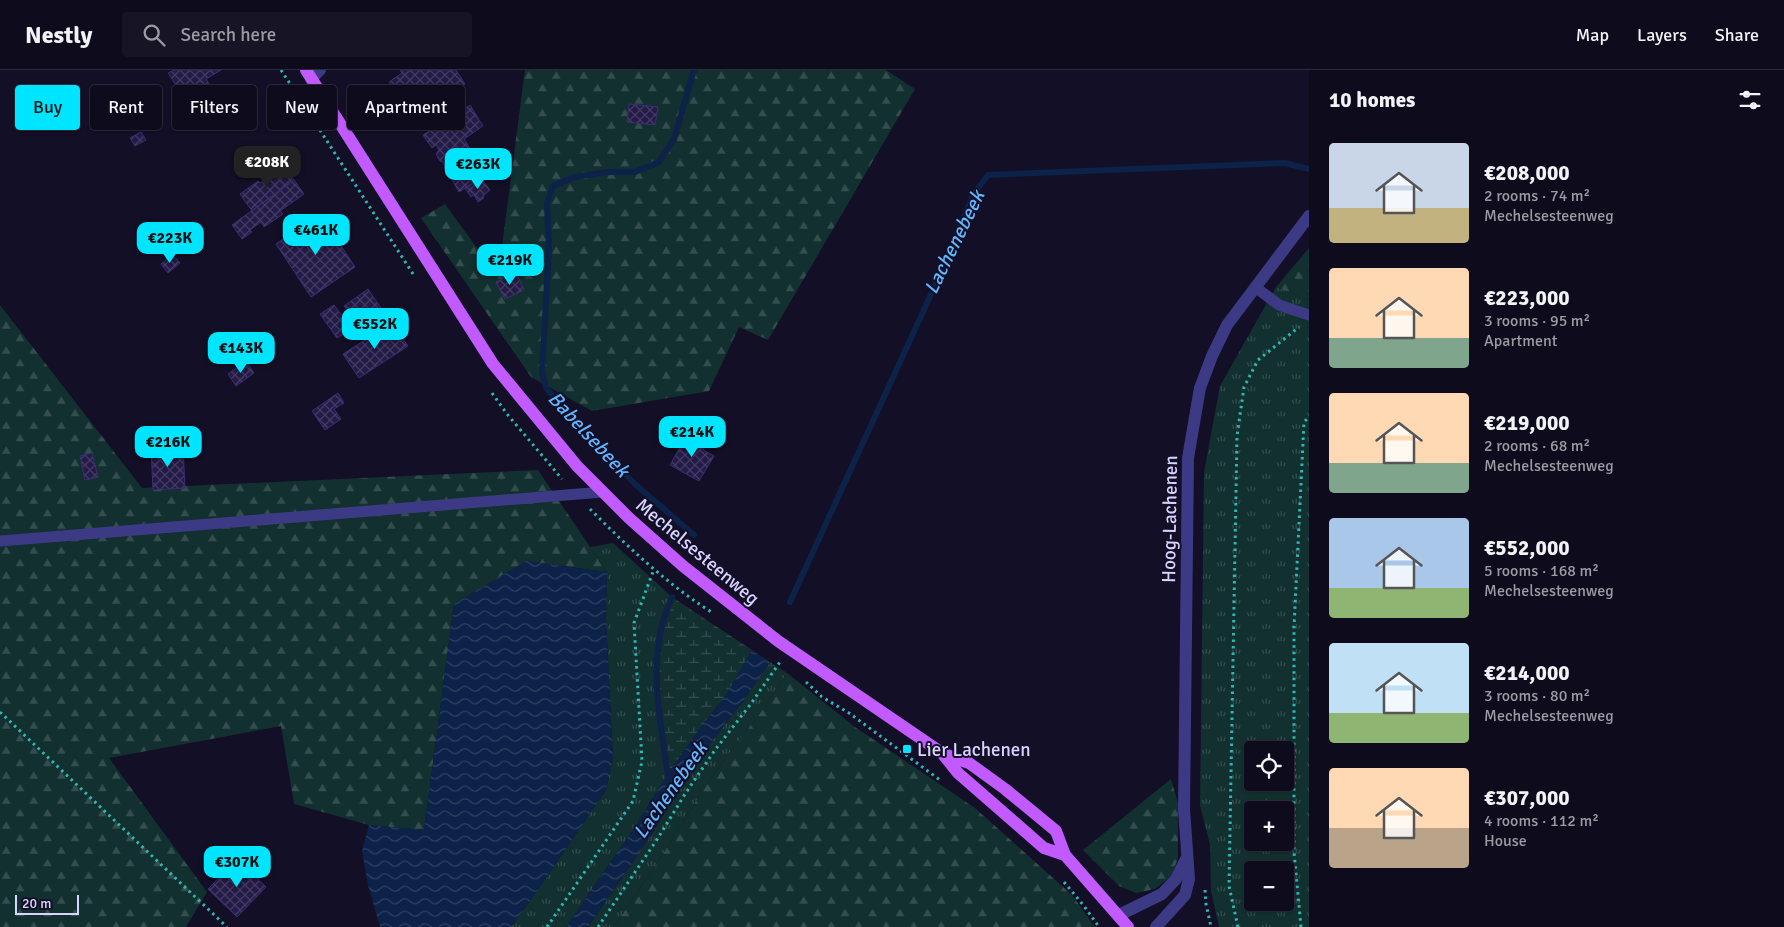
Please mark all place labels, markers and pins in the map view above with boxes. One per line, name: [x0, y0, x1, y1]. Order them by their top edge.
pin: €208K: [232, 146, 302, 188]
pin: €263K: [443, 148, 513, 190]
pin: €461K: [281, 214, 351, 256]
pin: €223K: [135, 222, 205, 264]
pin: €219K: [475, 244, 545, 286]
pin: €552K: [340, 308, 410, 350]
pin: €143K: [206, 332, 276, 374]
pin: €214K: [657, 416, 727, 458]
pin: €216K: [133, 426, 203, 468]
place label: Lier Lachenen: [917, 738, 1031, 762]
marker: Lier Lachenen: [901, 743, 913, 755]
pin: €307K: [202, 846, 272, 888]

